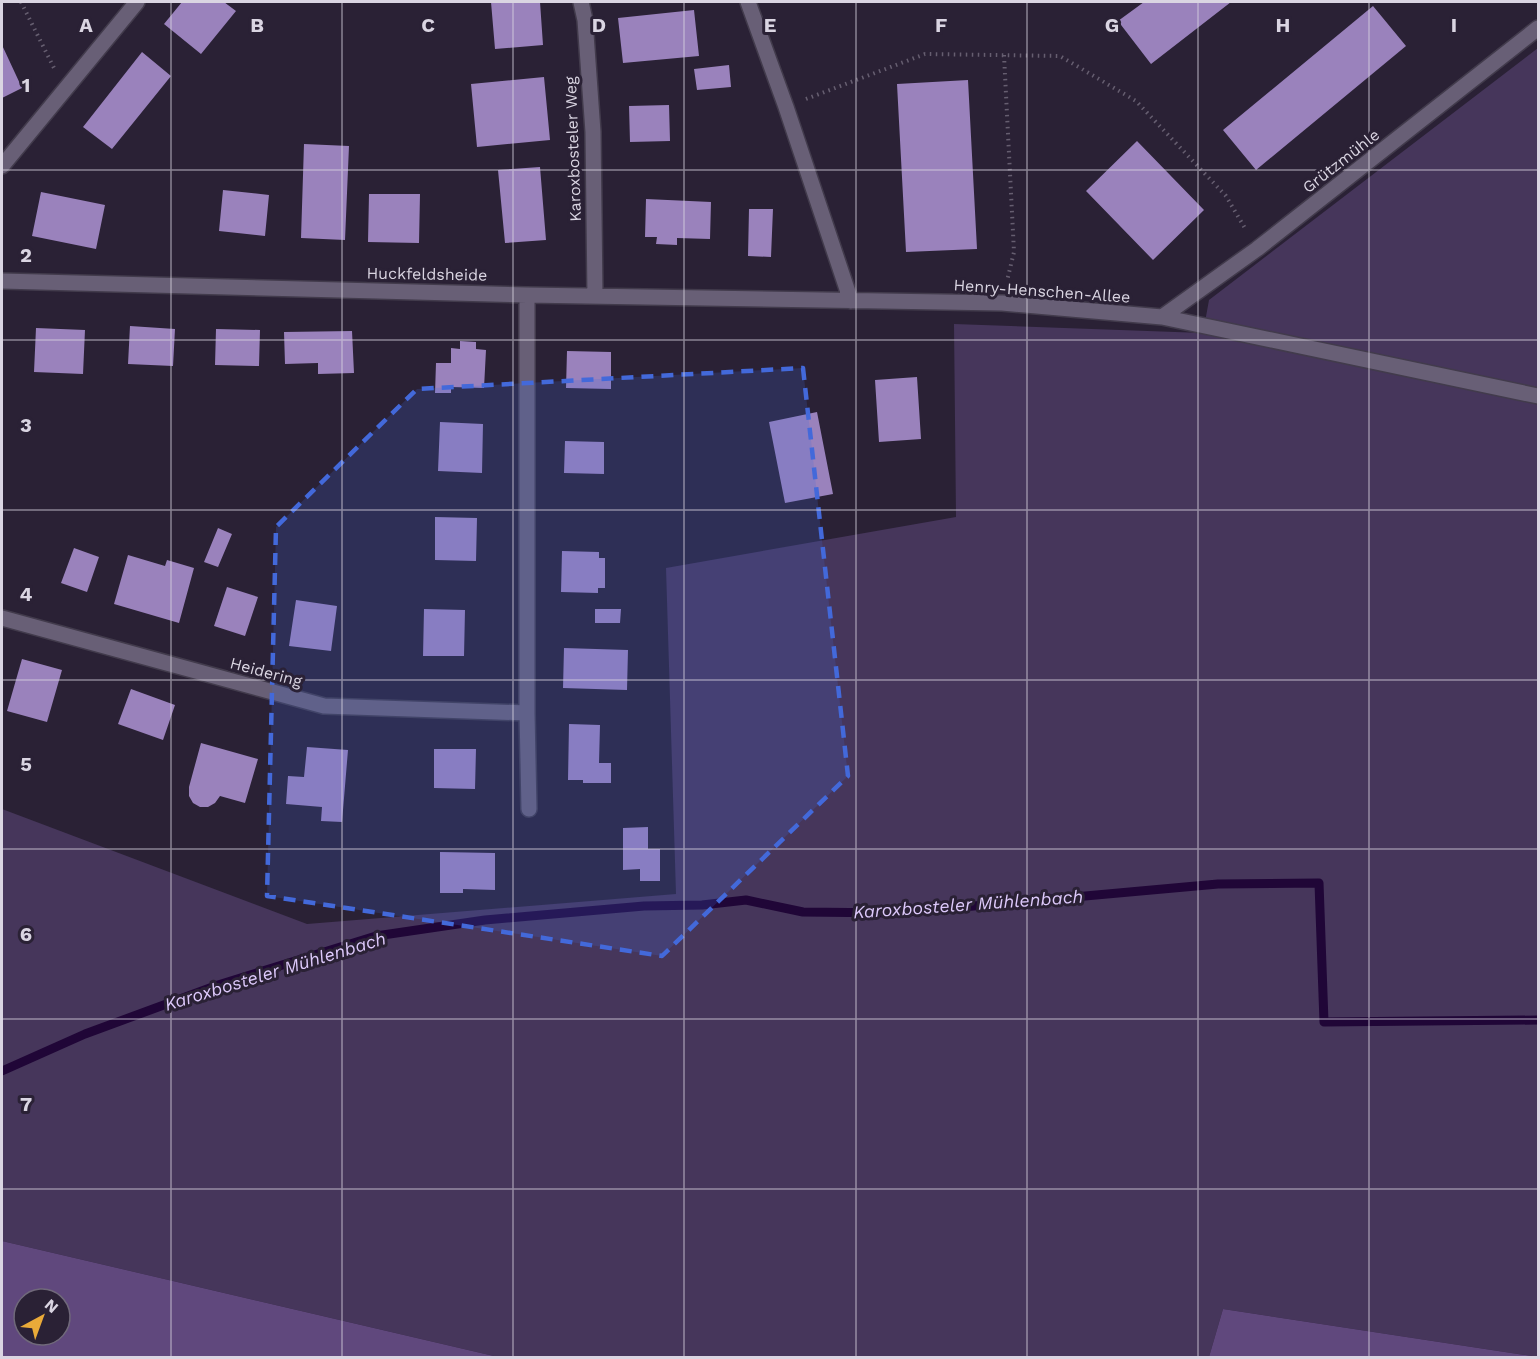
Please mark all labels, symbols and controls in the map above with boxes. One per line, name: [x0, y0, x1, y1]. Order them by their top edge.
text: A: [79, 13, 93, 37]
text: B: [250, 13, 264, 37]
text: C: [421, 13, 435, 37]
text: D: [592, 13, 606, 37]
text: E: [764, 13, 776, 37]
text: F: [935, 13, 947, 37]
text: G: [1105, 13, 1119, 37]
text: H: [1276, 13, 1290, 37]
text: I: [1451, 13, 1457, 37]
text: 1: [22, 73, 30, 97]
street label: Karoxbosteler Weg: [561, 76, 585, 222]
street label: Grützmühle: [1299, 125, 1383, 197]
text: 2: [20, 243, 32, 267]
street label: Huckfeldsheide: [366, 263, 488, 285]
street label: Henry-Henschen-Allee: [953, 275, 1131, 307]
text: 3: [20, 413, 32, 437]
text: 4: [20, 582, 33, 606]
street label: Heidering: [228, 653, 304, 691]
text: 5: [20, 752, 32, 776]
water label: Karoxbosteler Mühlenbach: [852, 885, 1084, 923]
text: 6: [20, 922, 32, 946]
water label: Karoxbosteler Mühlenbach: [162, 927, 388, 1015]
text: 7: [20, 1092, 32, 1116]
north arrow: [12, 1287, 72, 1347]
text: N: [41, 1295, 62, 1317]

